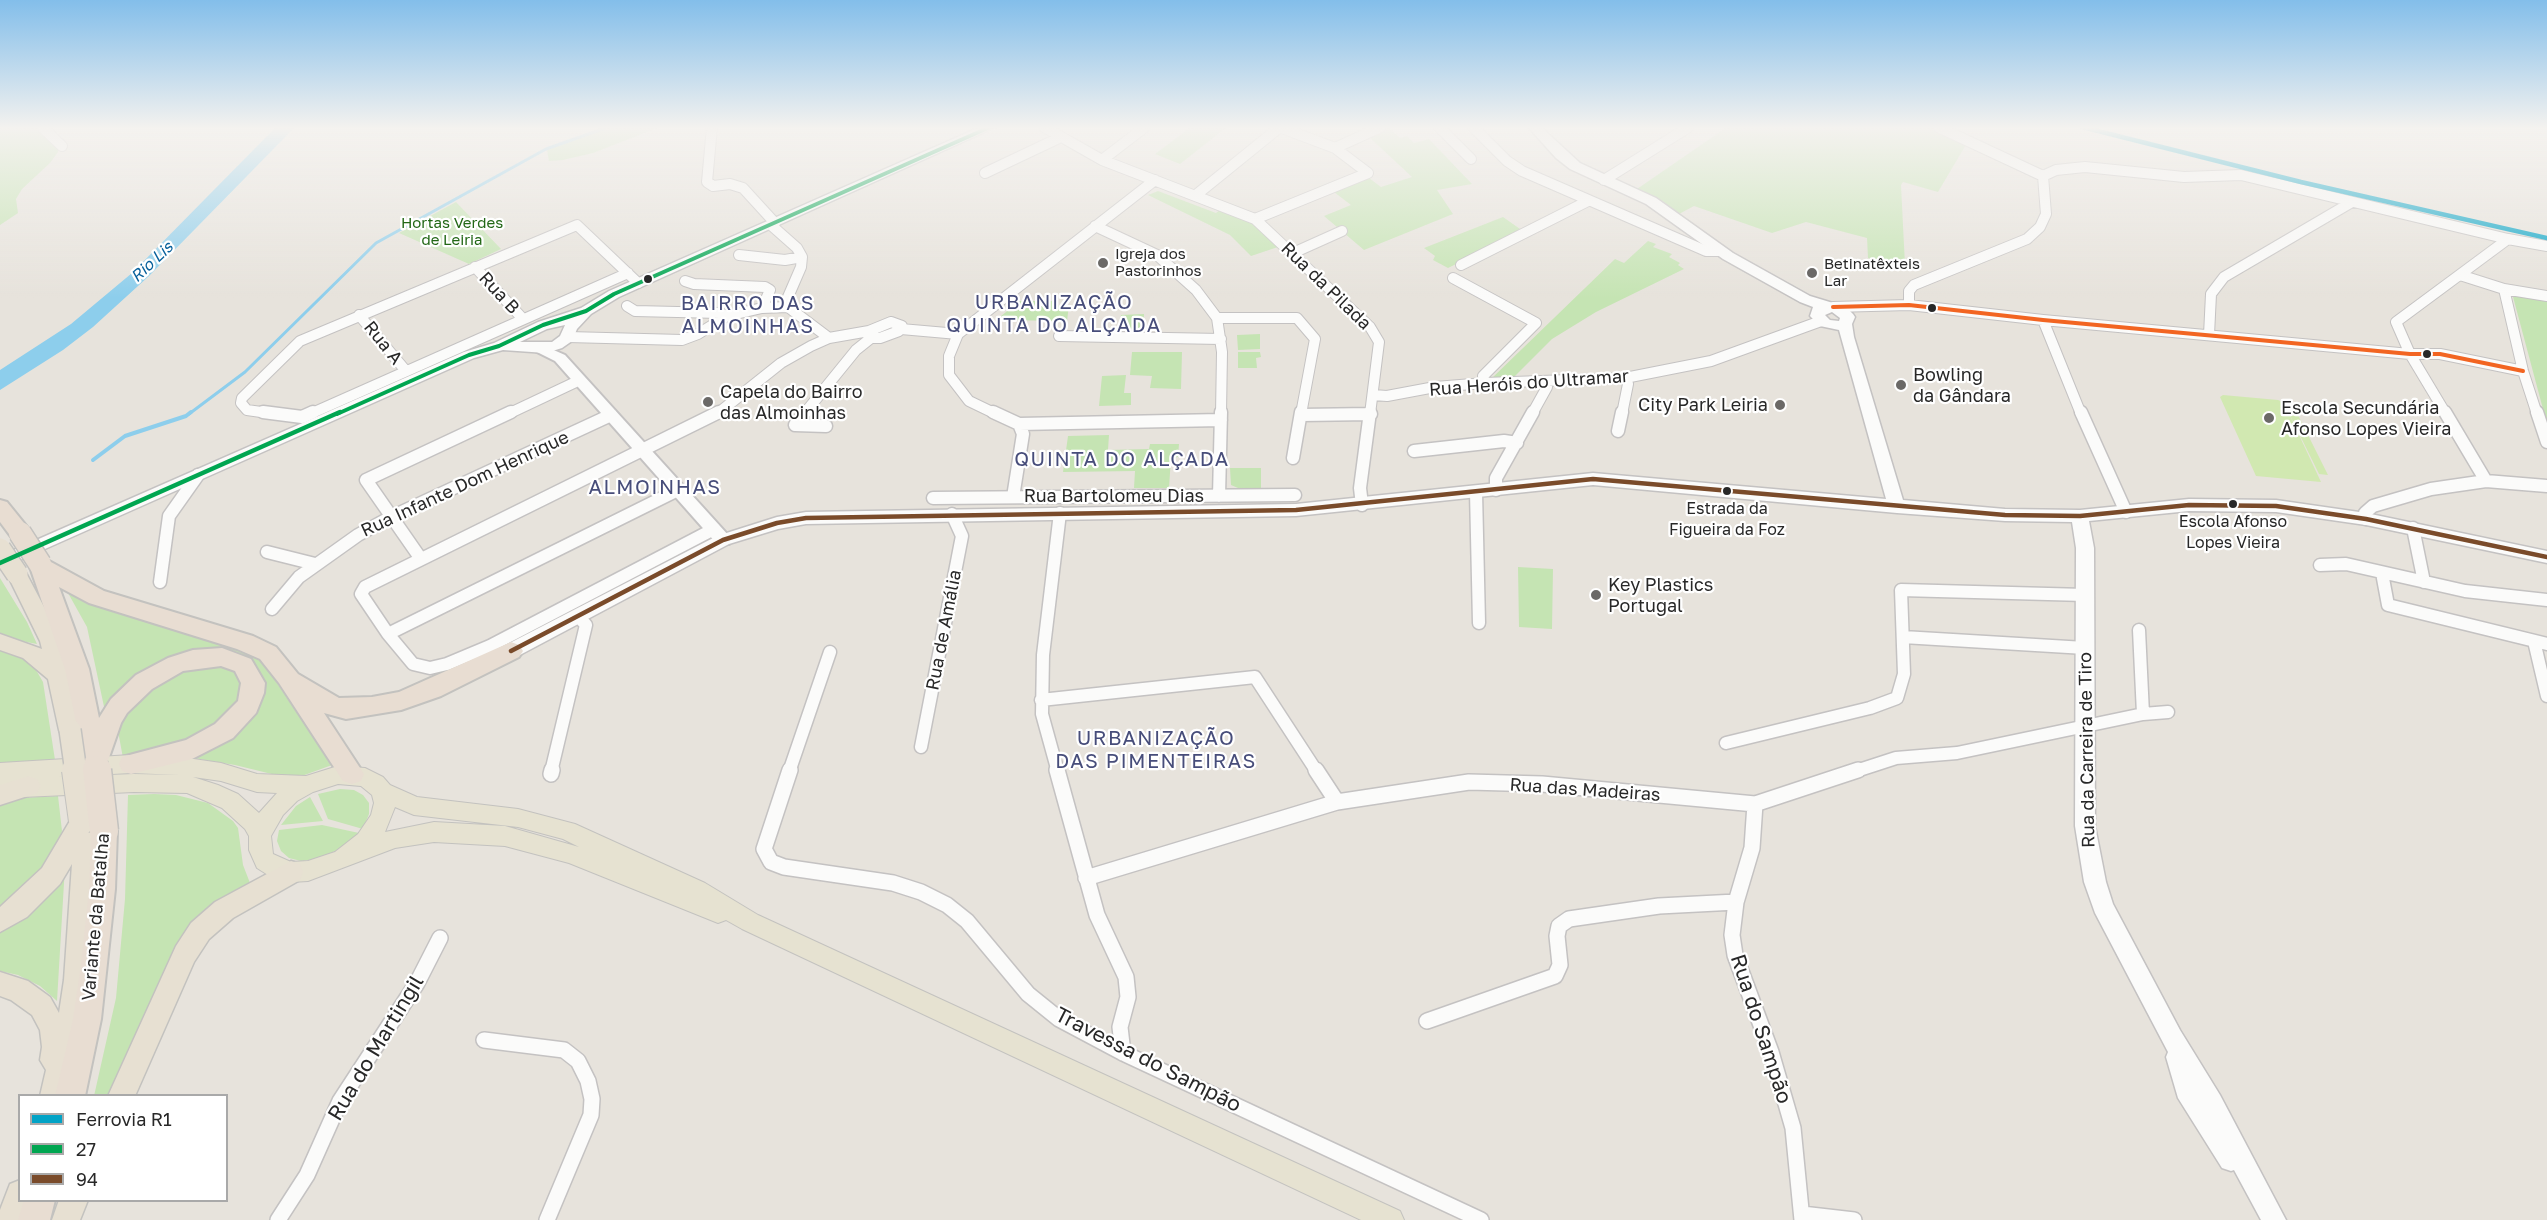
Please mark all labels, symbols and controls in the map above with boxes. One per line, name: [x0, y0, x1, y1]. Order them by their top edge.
park label: Hortas Verdes de Leiria: [401, 214, 503, 249]
water label: Rio Lis: [127, 238, 177, 286]
street label: Rua da Pilada: [1276, 238, 1376, 334]
place label: Igreja dos Pastorinhos: [1115, 245, 1201, 280]
place label: Betinatêxteis Lar: [1824, 255, 1920, 290]
marker: Igreja dos Pastorinhos: [1096, 256, 1110, 270]
marker: Betinatêxteis Lar: [1805, 266, 1819, 280]
street label: Rua B: [474, 268, 524, 318]
unlabelled marker: [642, 273, 654, 285]
district label: URBANIZAÇÃO QUINTA DO ALÇADA: [946, 291, 1162, 338]
district label: BAIRRO DAS ALMOINHAS: [681, 292, 815, 339]
unlabelled marker: [1926, 302, 1938, 314]
street label: Rua A: [359, 317, 407, 369]
unlabelled marker: [2421, 348, 2433, 360]
place label: Bowling da Gândara: [1913, 364, 2011, 406]
street label: Rua Heróis do Ultramar: [1428, 365, 1630, 401]
marker: Bowling da Gândara: [1894, 378, 1908, 392]
place label: Capela do Bairro das Almoinhas: [720, 381, 862, 424]
place label: City Park Leiria: [1638, 394, 1768, 416]
marker: Capela do Bairro das Almoinhas: [701, 395, 715, 409]
place label: Escola Secundária Afonso Lopes Vieira: [2281, 397, 2451, 440]
marker: City Park Leiria: [1773, 398, 1787, 412]
marker: Escola Secundária Afonso Lopes Vieira: [2262, 411, 2276, 425]
street label: Rua Infante Dom Henrique: [358, 426, 572, 542]
district label: QUINTA DO ALÇADA: [1014, 448, 1230, 472]
district label: ALMOINHAS: [589, 476, 721, 500]
street label: Rua Bartolomeu Dias: [1024, 485, 1204, 507]
marker: Estrada da Figueira da Foz: [1721, 485, 1733, 497]
marker: Escola Afonso Lopes Vieira: [2227, 498, 2239, 510]
place label: Estrada da Figueira da Foz: [1669, 499, 1785, 537]
place label: Escola Afonso Lopes Vieira: [2179, 512, 2287, 550]
street label: Rua de Amália: [922, 568, 966, 692]
place label: Key Plastics Portugal: [1608, 574, 1713, 616]
marker: Key Plastics Portugal: [1589, 588, 1603, 602]
street label: Rua da Carreira de Tiro: [2074, 652, 2100, 848]
district label: URBANIZAÇÃO DAS PIMENTEIRAS: [1055, 727, 1257, 774]
street label: Rua das Madeiras: [1509, 774, 1661, 806]
street label: Variante da Batalha: [78, 832, 114, 1002]
street label: Rua do Sampão: [1725, 951, 1797, 1107]
street label: Rua do Martingil: [323, 971, 429, 1125]
street label: Travessa do Sampão: [1051, 1002, 1245, 1118]
legend: [18, 1094, 228, 1202]
text: Ferrovia R1: [76, 1108, 172, 1130]
text: 27: [76, 1138, 96, 1160]
text: 94: [76, 1168, 98, 1190]

